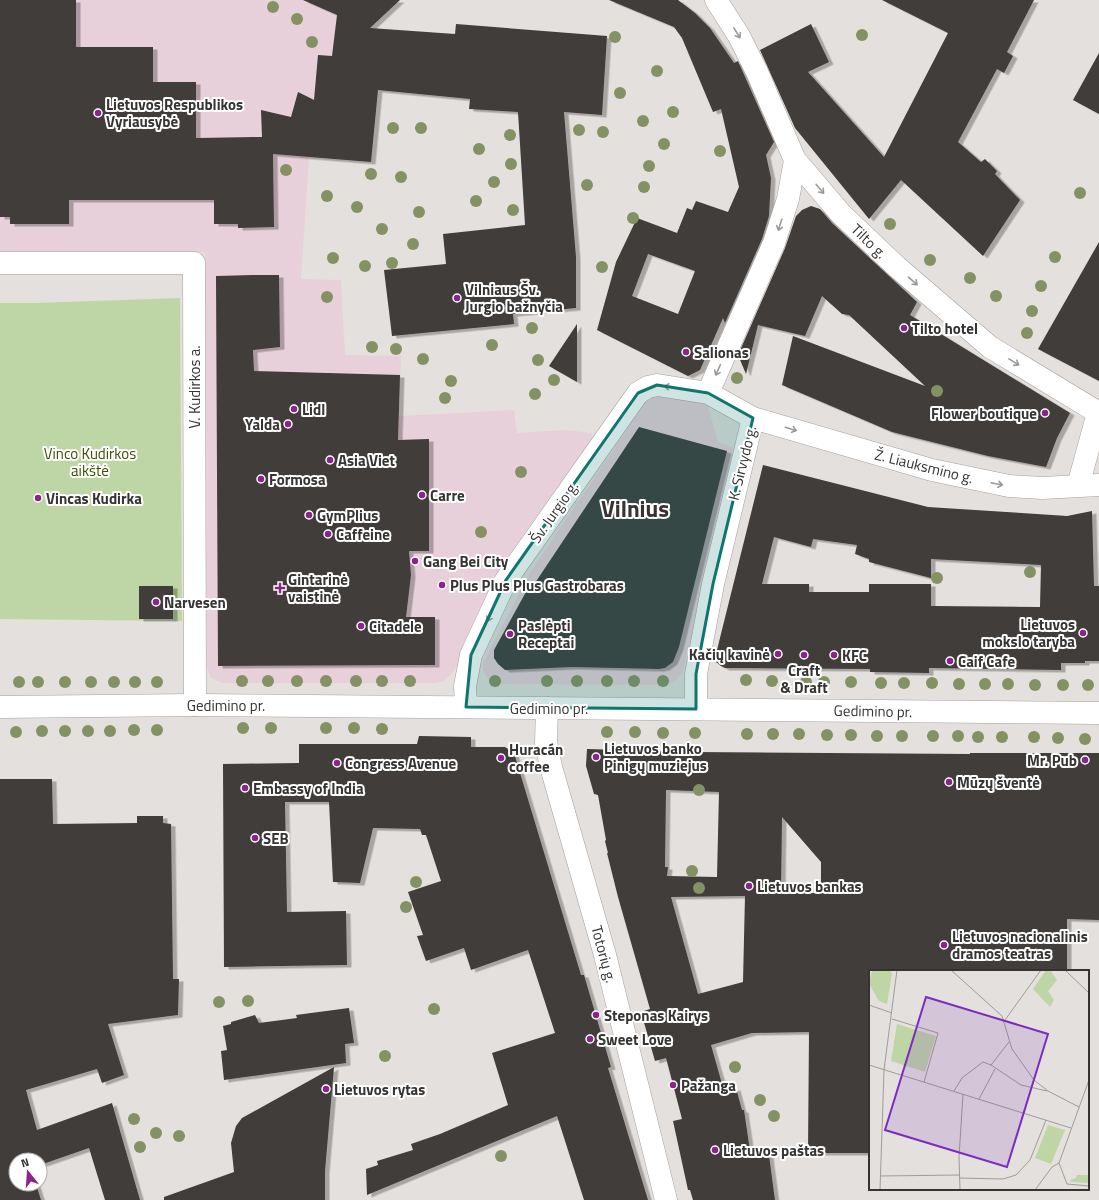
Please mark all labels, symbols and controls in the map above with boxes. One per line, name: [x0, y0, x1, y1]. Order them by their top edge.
one-way arrow: [733, 27, 741, 39]
place label: Lietuvos Respublikos Vyriausybė: [106, 93, 243, 133]
marker: Lietuvos Respublikos Vyriausybė: [93, 108, 103, 118]
one-way arrow: [816, 184, 825, 195]
one-way arrow: [776, 218, 783, 231]
street label: Tilto g.: [846, 218, 892, 264]
one-way arrow: [907, 276, 918, 285]
place label: Vilniaus Šv. Jurgio bažnyčia: [465, 278, 563, 318]
marker: Vilniaus Šv. Jurgio bažnyčia: [452, 293, 462, 303]
place label: Tilto hotel: [912, 317, 978, 340]
marker: Tilto hotel: [899, 323, 909, 333]
place label: Salionas: [694, 341, 749, 364]
street label: V. Kudirkos a.: [183, 345, 206, 429]
marker: Salionas: [681, 347, 691, 357]
one-way arrow: [1008, 358, 1020, 366]
one-way arrow: [714, 364, 722, 376]
one-way arrow: [664, 383, 677, 391]
place label: Lidl: [302, 398, 325, 421]
place label: Flower boutique: [931, 402, 1037, 425]
marker: Lidl: [289, 404, 299, 414]
marker: Flower boutique: [1040, 408, 1050, 418]
place label: Yalda: [245, 413, 280, 436]
marker: Yalda: [283, 419, 293, 429]
street label: K. Sirvydo g.: [722, 423, 762, 503]
one-way arrow: [784, 426, 797, 433]
park label: Vinco Kudirkos aikštė: [44, 442, 136, 482]
street label: Ž. Liauksmino g.: [872, 443, 976, 489]
place label: Asia Viet: [338, 449, 396, 472]
marker: Asia Viet: [325, 455, 335, 465]
place label: Formosa: [269, 468, 326, 491]
marker: Formosa: [256, 474, 266, 484]
street label: Šv. Jurgio g.: [524, 476, 584, 548]
one-way arrow: [990, 480, 1003, 488]
place label: Carre: [430, 484, 465, 507]
place label: Vincas Kudirka: [46, 487, 142, 510]
marker: Carre: [417, 490, 427, 500]
district label: Vilnius: [601, 491, 669, 526]
marker: Vincas Kudirka: [33, 493, 43, 503]
place label: GymPlius: [317, 504, 378, 527]
marker: GymPlius: [304, 510, 314, 520]
place label: Caffeine: [336, 523, 390, 546]
marker: Caffeine: [323, 529, 333, 539]
place label: Gang Bei City: [423, 550, 509, 573]
marker: Gang Bei City: [410, 556, 420, 566]
place label: Gintarinė vaistinė: [288, 568, 348, 608]
place label: Plus Plus Plus Gastrobaras: [450, 574, 624, 597]
marker: Plus Plus Plus Gastrobaras: [437, 580, 447, 590]
marker: Gintarinė vaistinė: [275, 583, 285, 593]
place label: Narvesen: [164, 591, 226, 614]
marker: Narvesen: [151, 597, 161, 607]
one-way arrow: [486, 609, 493, 621]
place label: Lietuvos mokslo taryba: [982, 613, 1075, 653]
place label: Paslėpti Receptai: [518, 614, 574, 654]
place label: Citadele: [369, 615, 422, 638]
marker: Citadele: [356, 621, 366, 631]
marker: Lietuvos mokslo taryba: [1078, 628, 1088, 638]
marker: Paslėpti Receptai: [505, 629, 515, 639]
place label: Kačių kavinė: [689, 643, 770, 666]
place label: KFC: [842, 644, 867, 667]
marker: Kačių kavinė: [773, 649, 783, 659]
marker: Craft & Draft: [799, 650, 809, 660]
marker: KFC: [829, 650, 839, 660]
place label: Caif Cafe: [958, 650, 1015, 673]
marker: Caif Cafe: [945, 656, 955, 666]
place label: Craft & Draft: [780, 659, 828, 699]
street label: Gedimino pr.: [187, 694, 265, 717]
street label: Gedimino pr.: [510, 697, 588, 720]
street label: Gedimino pr.: [833, 699, 913, 723]
place label: Lietuvos banko Pinigų muziejus: [604, 737, 707, 777]
place label: Huracán coffee: [509, 738, 563, 778]
place label: Mr. Pub: [1027, 749, 1077, 772]
place label: Congress Avenue: [345, 752, 456, 775]
marker: Lietuvos banko Pinigų muziejus: [591, 752, 601, 762]
marker: Huracán coffee: [496, 753, 506, 763]
marker: Mr. Pub: [1080, 755, 1090, 765]
marker: Congress Avenue: [332, 758, 342, 768]
place label: Mūzų šventė: [957, 771, 1040, 794]
place label: Embassy of India: [253, 777, 364, 800]
marker: Mūzų šventė: [944, 777, 954, 787]
marker: Embassy of India: [240, 783, 250, 793]
place label: SEB: [263, 827, 289, 850]
marker: SEB: [250, 833, 260, 843]
place label: Lietuvos bankas: [757, 875, 862, 898]
marker: Lietuvos bankas: [744, 881, 754, 891]
street label: Totorių g.: [585, 923, 623, 985]
place label: Lietuvos nacionalinis dramos teatras: [952, 925, 1088, 965]
marker: Lietuvos nacionalinis dramos teatras: [939, 940, 949, 950]
inset map: [869, 970, 1089, 1190]
place label: Steponas Kairys: [604, 1004, 708, 1027]
marker: Steponas Kairys: [591, 1010, 601, 1020]
place label: Sweet Love: [598, 1028, 672, 1051]
marker: Sweet Love: [585, 1034, 595, 1044]
place label: Pažanga: [681, 1074, 736, 1097]
place label: Lietuvos rytas: [334, 1078, 425, 1101]
marker: Pažanga: [668, 1080, 678, 1090]
marker: Lietuvos rytas: [321, 1084, 331, 1094]
place label: Lietuvos paštas: [723, 1139, 824, 1162]
marker: Lietuvos paštas: [710, 1145, 720, 1155]
north arrow: [8, 1152, 48, 1192]
text: N: [19, 1154, 31, 1171]

